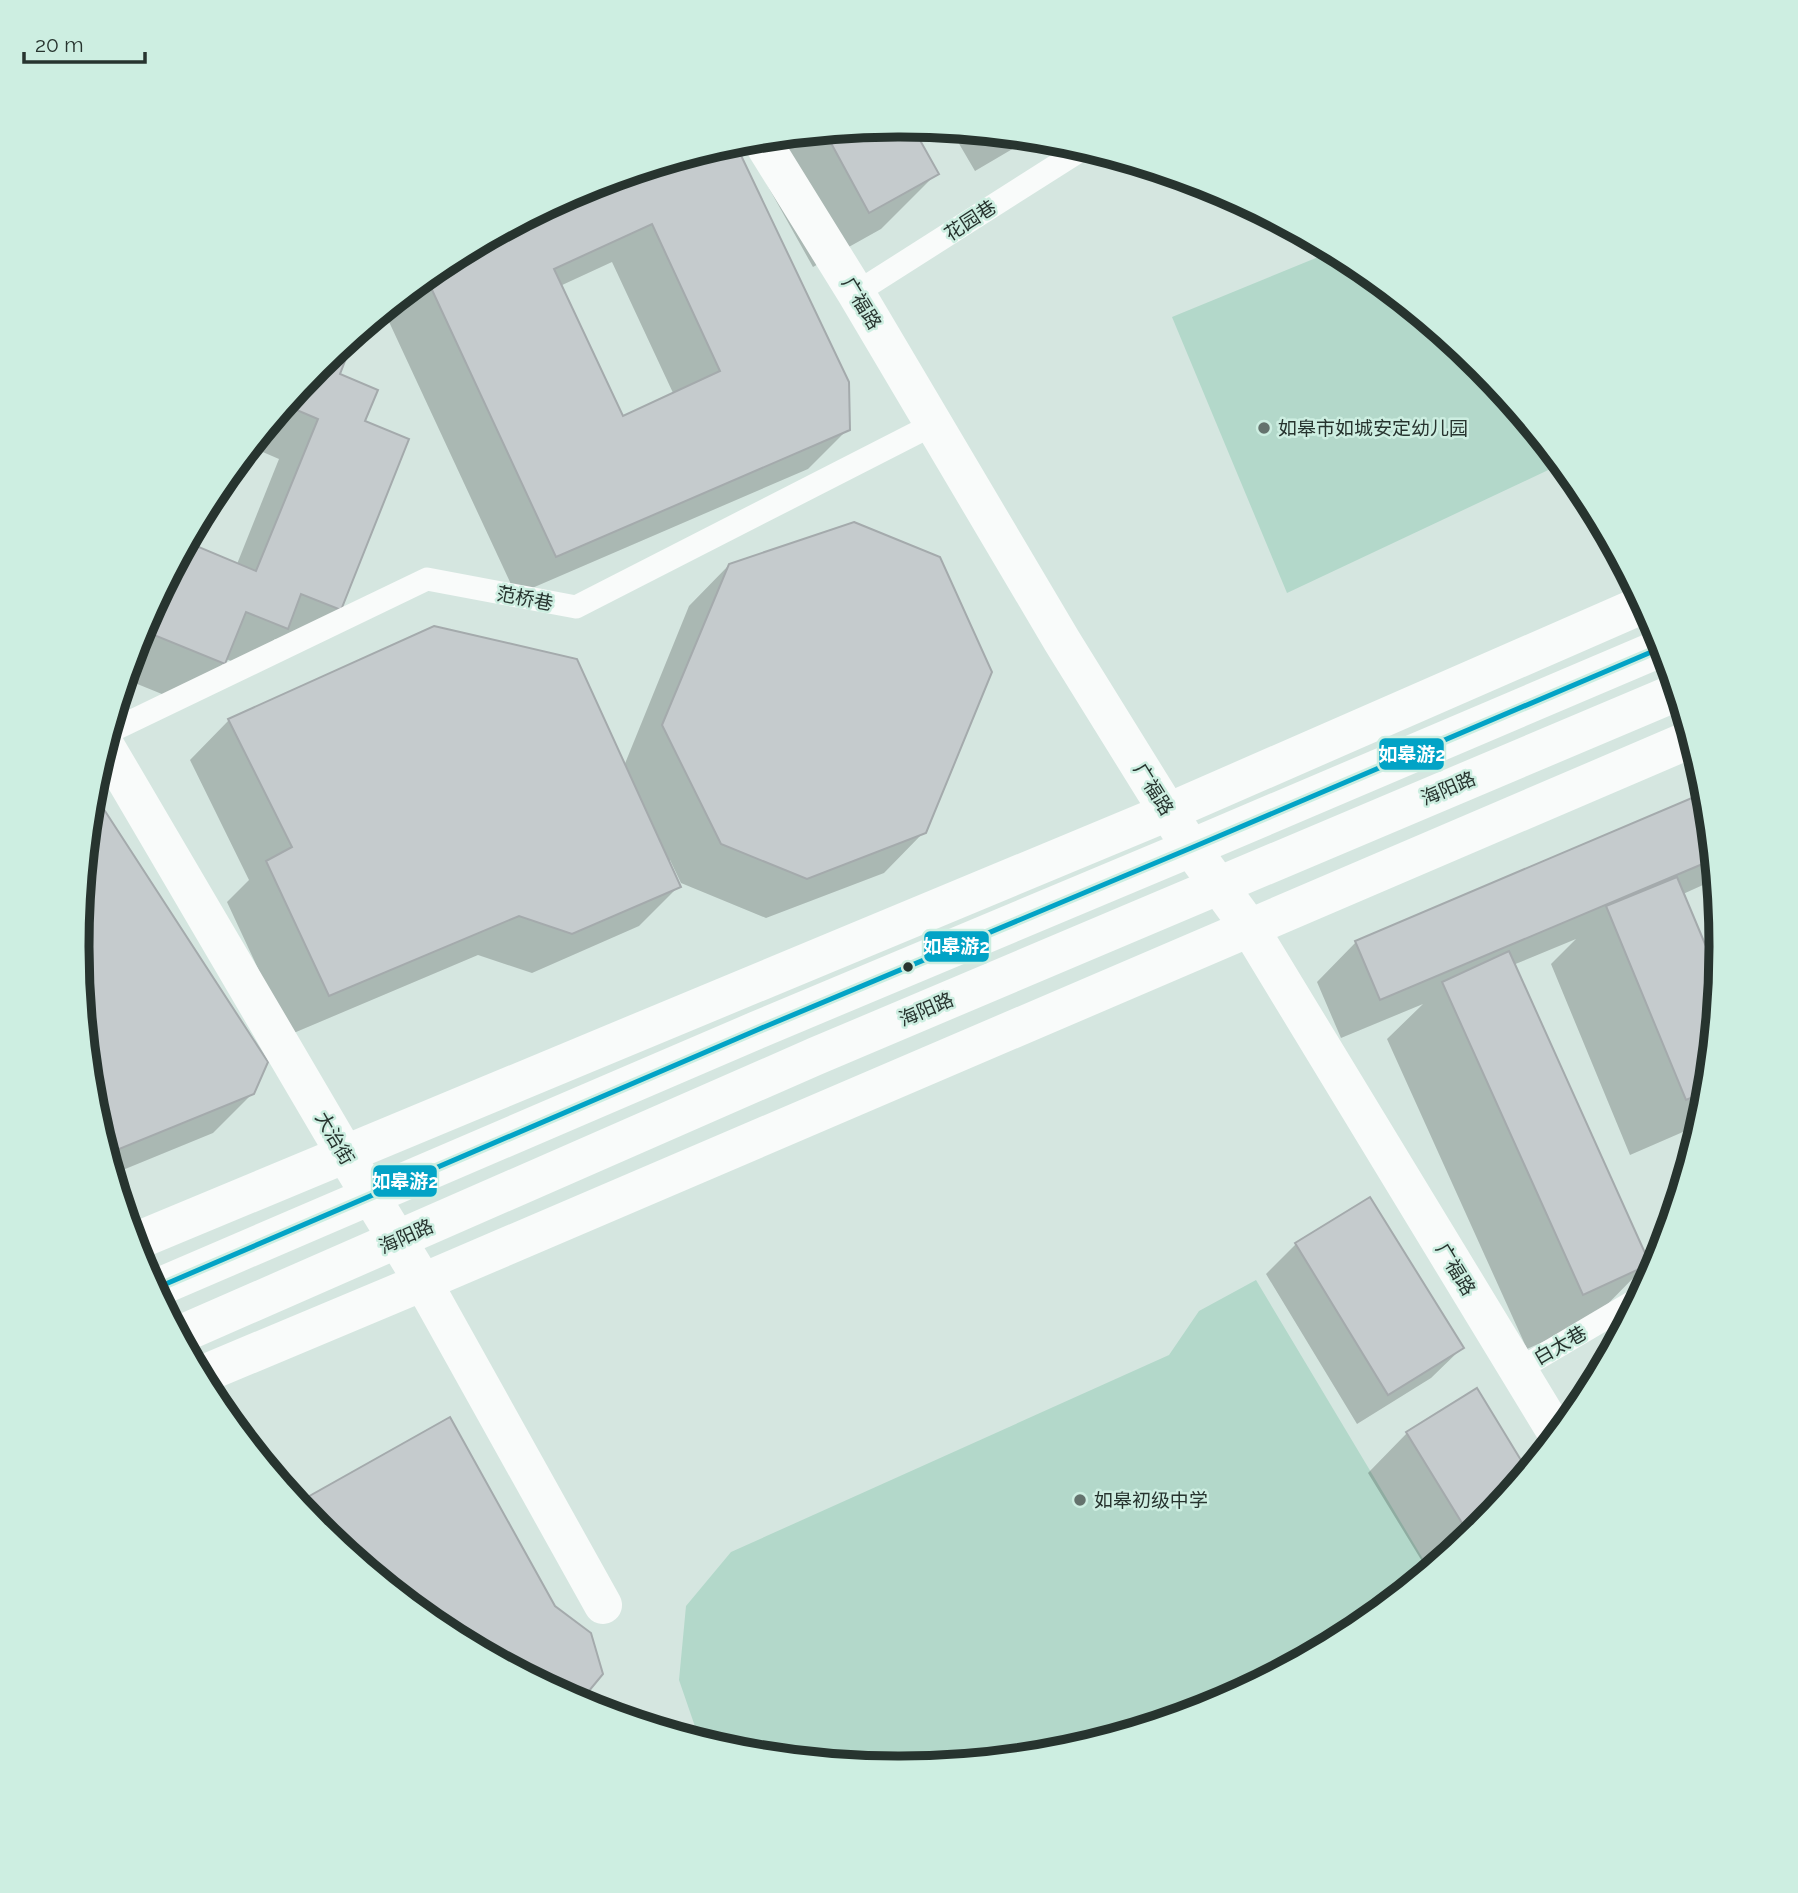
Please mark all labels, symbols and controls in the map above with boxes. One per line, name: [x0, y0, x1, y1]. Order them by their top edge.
scale bar: [24, 21, 145, 65]
text: 20 m: [35, 32, 83, 57]
street label: 花园巷: [940, 195, 1000, 245]
street label: 广福路: [838, 273, 886, 333]
place label: 如皋市如城安定幼儿园: [1278, 417, 1468, 439]
marker: 如皋市如城安定幼儿园: [1256, 420, 1272, 436]
street label: 范桥巷: [495, 582, 555, 614]
line badge: 如皋游2: [1378, 737, 1445, 771]
text: 如皋游2: [1378, 743, 1446, 765]
street label: 广福路: [1130, 759, 1178, 819]
street label: 海阳路: [1417, 767, 1479, 809]
line badge: 如皋游2: [923, 930, 990, 963]
text: 如皋游2: [922, 935, 990, 957]
unlabelled marker: [901, 960, 915, 974]
street label: 海阳路: [895, 988, 957, 1030]
street label: 大治街: [311, 1108, 359, 1168]
line badge: 如皋游2: [372, 1164, 438, 1198]
text: 如皋游2: [371, 1170, 439, 1192]
street label: 海阳路: [375, 1214, 437, 1258]
street label: 广福路: [1432, 1239, 1480, 1299]
street label: 白太巷: [1530, 1321, 1590, 1369]
place label: 如皋初级中学: [1094, 1489, 1208, 1511]
marker: 如皋初级中学: [1072, 1492, 1088, 1508]

